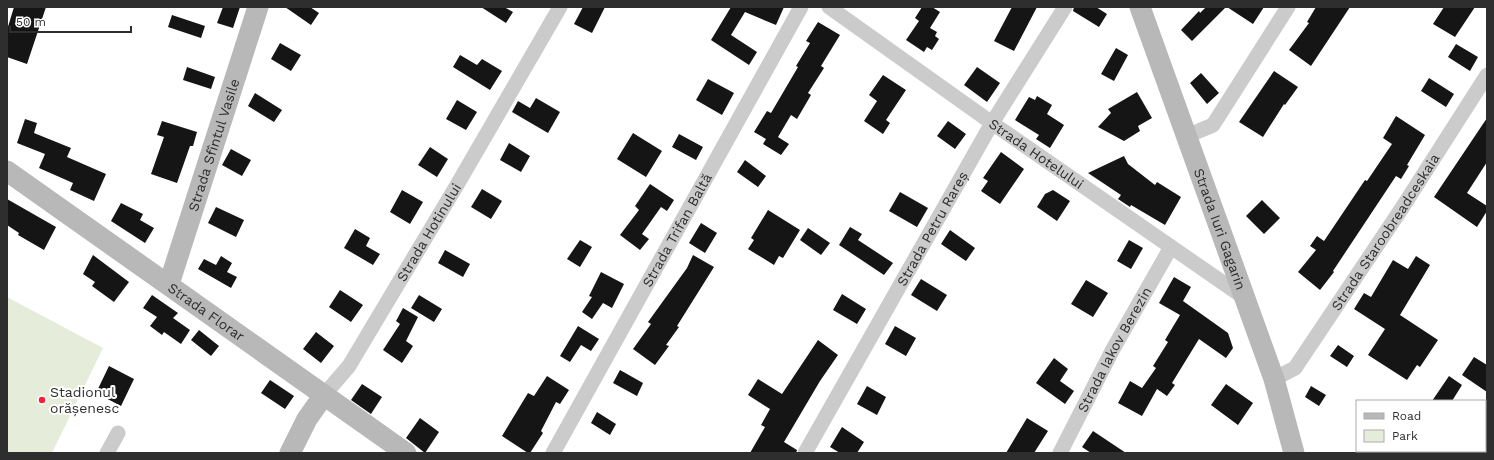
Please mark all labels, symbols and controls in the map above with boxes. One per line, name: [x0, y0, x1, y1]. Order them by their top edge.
scale bar: [10, 8, 131, 34]
text: 50 m: [16, 15, 46, 29]
street label: Strada Sfîntul Vasile: [185, 77, 242, 213]
street label: Strada Hotelului: [986, 115, 1087, 192]
street label: Strada Staroobreadceskaia: [1328, 151, 1443, 313]
street label: Strada Iuri Gagarin: [1191, 166, 1249, 292]
street label: Strada Petru Rareș: [893, 168, 972, 289]
street label: Strada Trifan Baltă: [639, 170, 715, 290]
street label: Strada Hotinului: [393, 180, 464, 284]
street label: Strada Florar: [165, 279, 248, 344]
street label: Strada Iakov Berezin: [1074, 284, 1155, 415]
place label: Stadionul orășenesc: [50, 384, 119, 417]
marker: Stadionul orășenesc: [37, 395, 47, 405]
legend: [1356, 400, 1486, 452]
text: Road: [1392, 409, 1421, 423]
text: Park: [1392, 429, 1418, 443]

